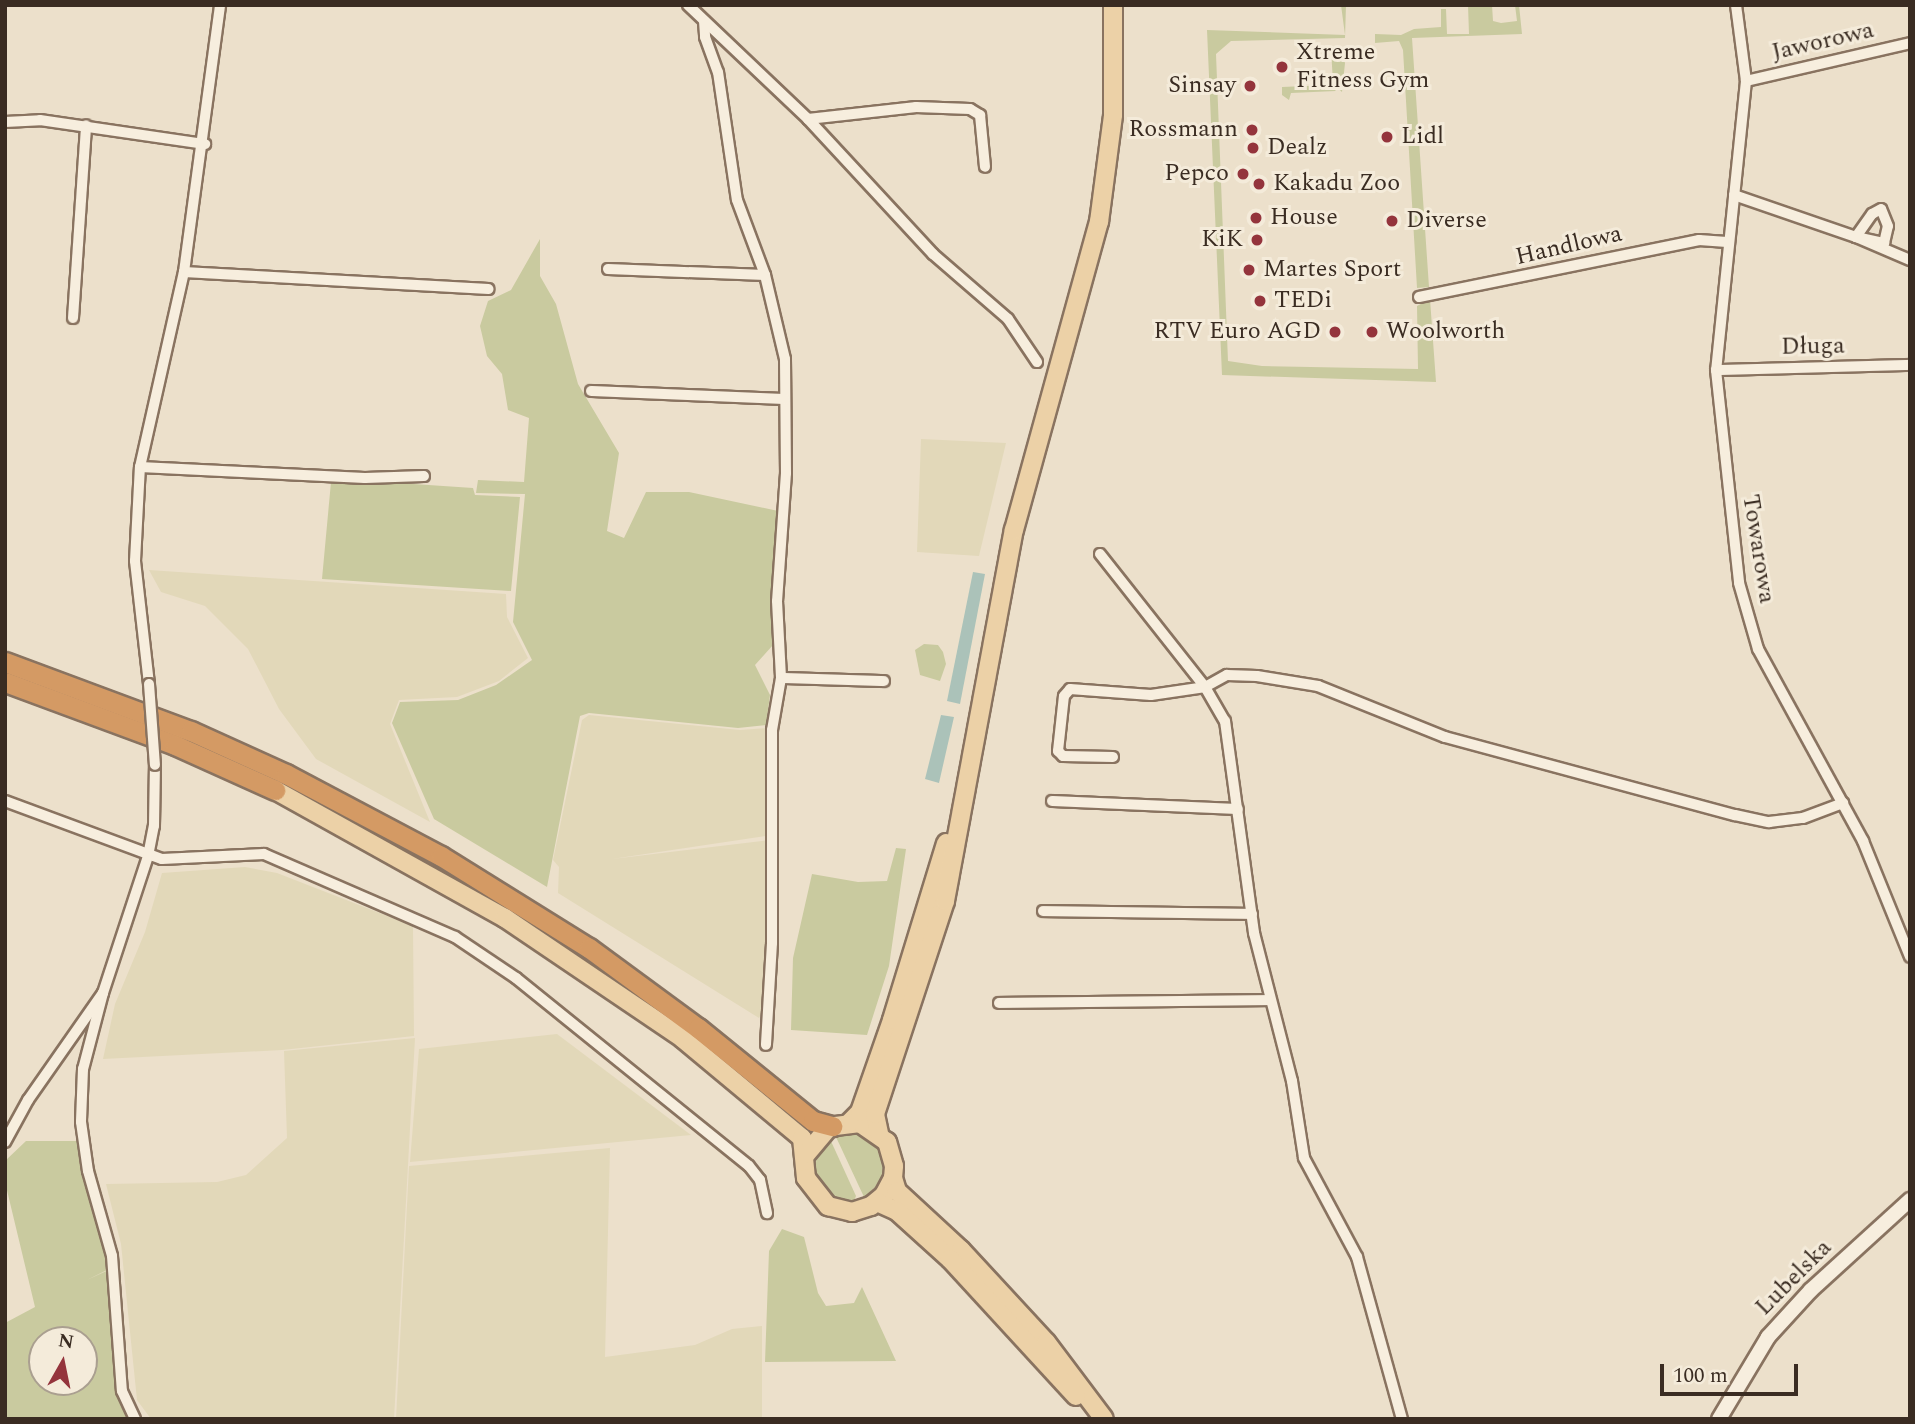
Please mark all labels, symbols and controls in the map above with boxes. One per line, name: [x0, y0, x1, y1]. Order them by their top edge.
street label: Jaworowa: [1769, 16, 1877, 68]
place label: Xtreme Fitness Gym: [1296, 39, 1429, 95]
marker: Xtreme Fitness Gym: [1274, 59, 1290, 75]
place label: Sinsay: [1168, 72, 1236, 100]
marker: Sinsay: [1242, 78, 1258, 94]
place label: Rossmann: [1128, 116, 1238, 144]
marker: Rossmann: [1244, 122, 1260, 138]
place label: Lidl: [1401, 123, 1444, 151]
marker: Lidl: [1379, 129, 1395, 145]
place label: Dealz: [1267, 134, 1328, 162]
marker: Dealz: [1245, 140, 1261, 156]
place label: Pepco: [1164, 160, 1229, 188]
marker: Pepco: [1235, 166, 1251, 182]
place label: Kakadu Zoo: [1273, 170, 1400, 198]
marker: Kakadu Zoo: [1251, 176, 1267, 192]
place label: House: [1270, 204, 1338, 232]
place label: Diverse: [1406, 207, 1487, 235]
marker: House: [1248, 210, 1264, 226]
marker: Diverse: [1384, 213, 1400, 229]
street label: Handlowa: [1513, 220, 1625, 272]
place label: KiK: [1201, 226, 1243, 254]
marker: KiK: [1249, 232, 1265, 248]
place label: Martes Sport: [1263, 256, 1401, 284]
marker: Martes Sport: [1241, 262, 1257, 278]
place label: TEDi: [1274, 287, 1332, 315]
marker: TEDi: [1252, 293, 1268, 309]
place label: RTV Euro AGD: [1154, 318, 1321, 346]
place label: Woolworth: [1386, 318, 1505, 346]
marker: RTV Euro AGD: [1327, 324, 1343, 340]
marker: Woolworth: [1364, 324, 1380, 340]
street label: Długa: [1781, 332, 1845, 362]
street label: Towarowa: [1735, 492, 1781, 606]
street label: Lubelska: [1750, 1234, 1838, 1322]
north arrow: [28, 1326, 98, 1396]
text: N: [56, 1326, 76, 1357]
scale bar: [1663, 1350, 1801, 1394]
text: 100 m: [1673, 1360, 1728, 1392]

